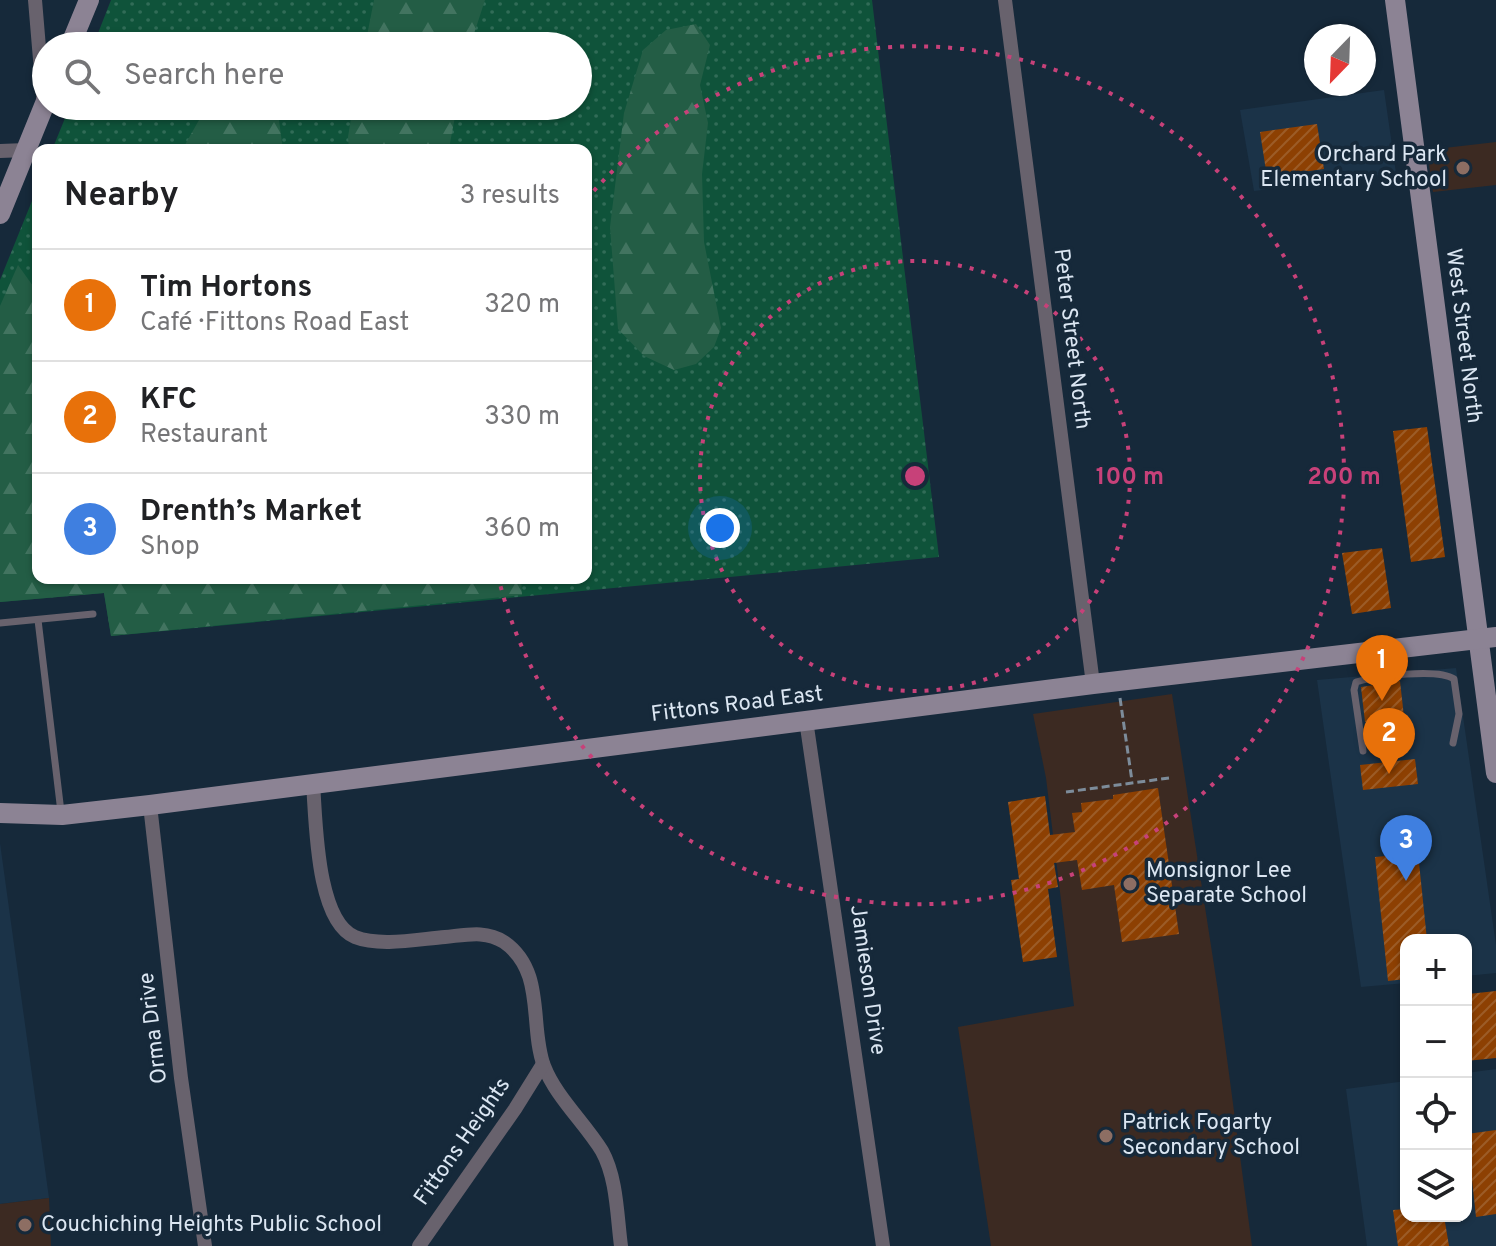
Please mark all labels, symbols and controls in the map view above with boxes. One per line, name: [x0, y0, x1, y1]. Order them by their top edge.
north arrow: [1304, 24, 1376, 96]
search box: [32, 32, 592, 120]
icon: search: [60, 54, 104, 98]
text: Search here: [124, 58, 284, 95]
place label: Orchard Park Elementary School: [1260, 142, 1447, 194]
marker: Orchard Park Elementary School: [1454, 159, 1472, 177]
text: Nearby: [64, 175, 179, 218]
text: 3 results: [460, 180, 560, 213]
street label: Peter Street North: [1047, 247, 1095, 431]
street label: West Street North: [1439, 247, 1487, 425]
text: Tim Hortons: [140, 270, 312, 307]
text: 1: [85, 289, 95, 322]
text: 320 m: [484, 289, 560, 322]
text: Café · Fittons Road East: [140, 307, 409, 340]
text: KFC: [140, 382, 197, 419]
text: 2: [82, 401, 98, 434]
text: 330 m: [484, 401, 560, 434]
text: Restaurant: [140, 419, 268, 452]
centre of rings: [901, 462, 929, 490]
text: 100 m: [1096, 463, 1164, 493]
text: 200 m: [1307, 463, 1381, 493]
text: Drenth’s Market: [140, 494, 362, 531]
your location: [700, 508, 740, 548]
text: 3: [82, 513, 98, 546]
text: 360 m: [484, 513, 560, 546]
text: Shop: [140, 531, 200, 564]
pin: 1: [1356, 635, 1408, 701]
street label: Fittons Road East: [649, 681, 825, 729]
pin: 2: [1363, 708, 1415, 774]
pin: 3: [1380, 815, 1432, 881]
place label: Monsignor Lee Separate School: [1146, 858, 1307, 910]
marker: Monsignor Lee Separate School: [1121, 875, 1139, 893]
street label: Jamieson Drive: [843, 903, 891, 1057]
map controls: [1400, 934, 1472, 1222]
button: +: [1400, 934, 1472, 1006]
street label: Orma Drive: [134, 971, 174, 1085]
button: −: [1400, 1006, 1472, 1078]
street label: Fittons Heights: [409, 1073, 517, 1211]
button: locate: [1400, 1078, 1472, 1150]
place label: Patrick Fogarty Secondary School: [1122, 1110, 1300, 1162]
marker: Patrick Fogarty Secondary School: [1097, 1127, 1115, 1145]
button: layers: [1400, 1150, 1472, 1222]
place label: Couchiching Heights Public School: [41, 1212, 382, 1239]
marker: Couchiching Heights Public School: [16, 1216, 34, 1234]

